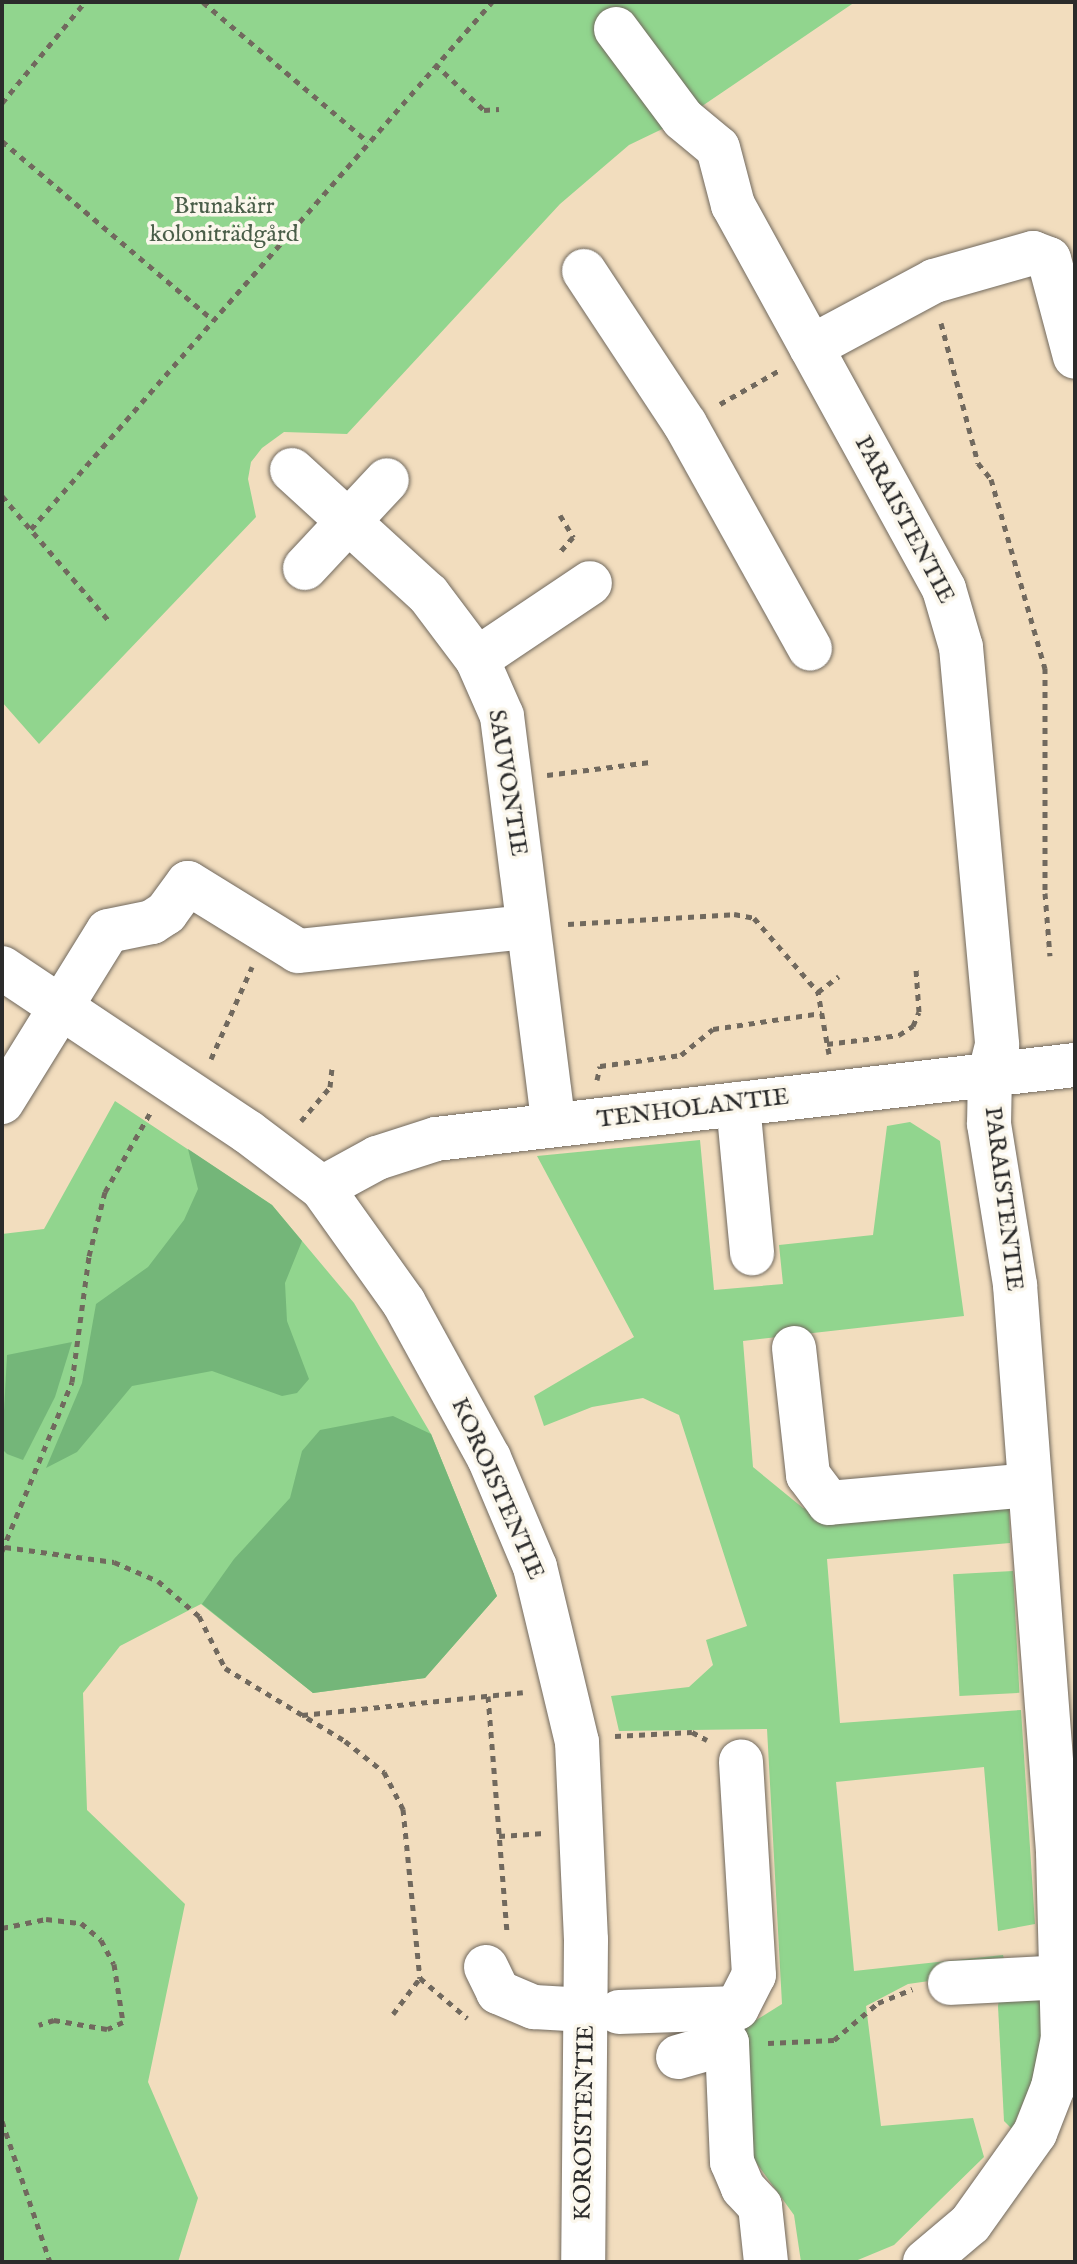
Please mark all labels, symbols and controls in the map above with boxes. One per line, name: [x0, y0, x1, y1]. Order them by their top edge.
park label: Brunakärr koloniträdgård: [149, 193, 299, 249]
street label: PARAISTENTIE: [848, 431, 960, 609]
street label: SAUVONTIE: [481, 708, 533, 858]
street label: TENHOLANTIE: [595, 1083, 791, 1135]
street label: PARAISTENTIE: [977, 1105, 1029, 1293]
street label: KOROISTENTIE: [444, 1394, 550, 1584]
street label: KOROISTENTIE: [569, 2025, 601, 2221]

